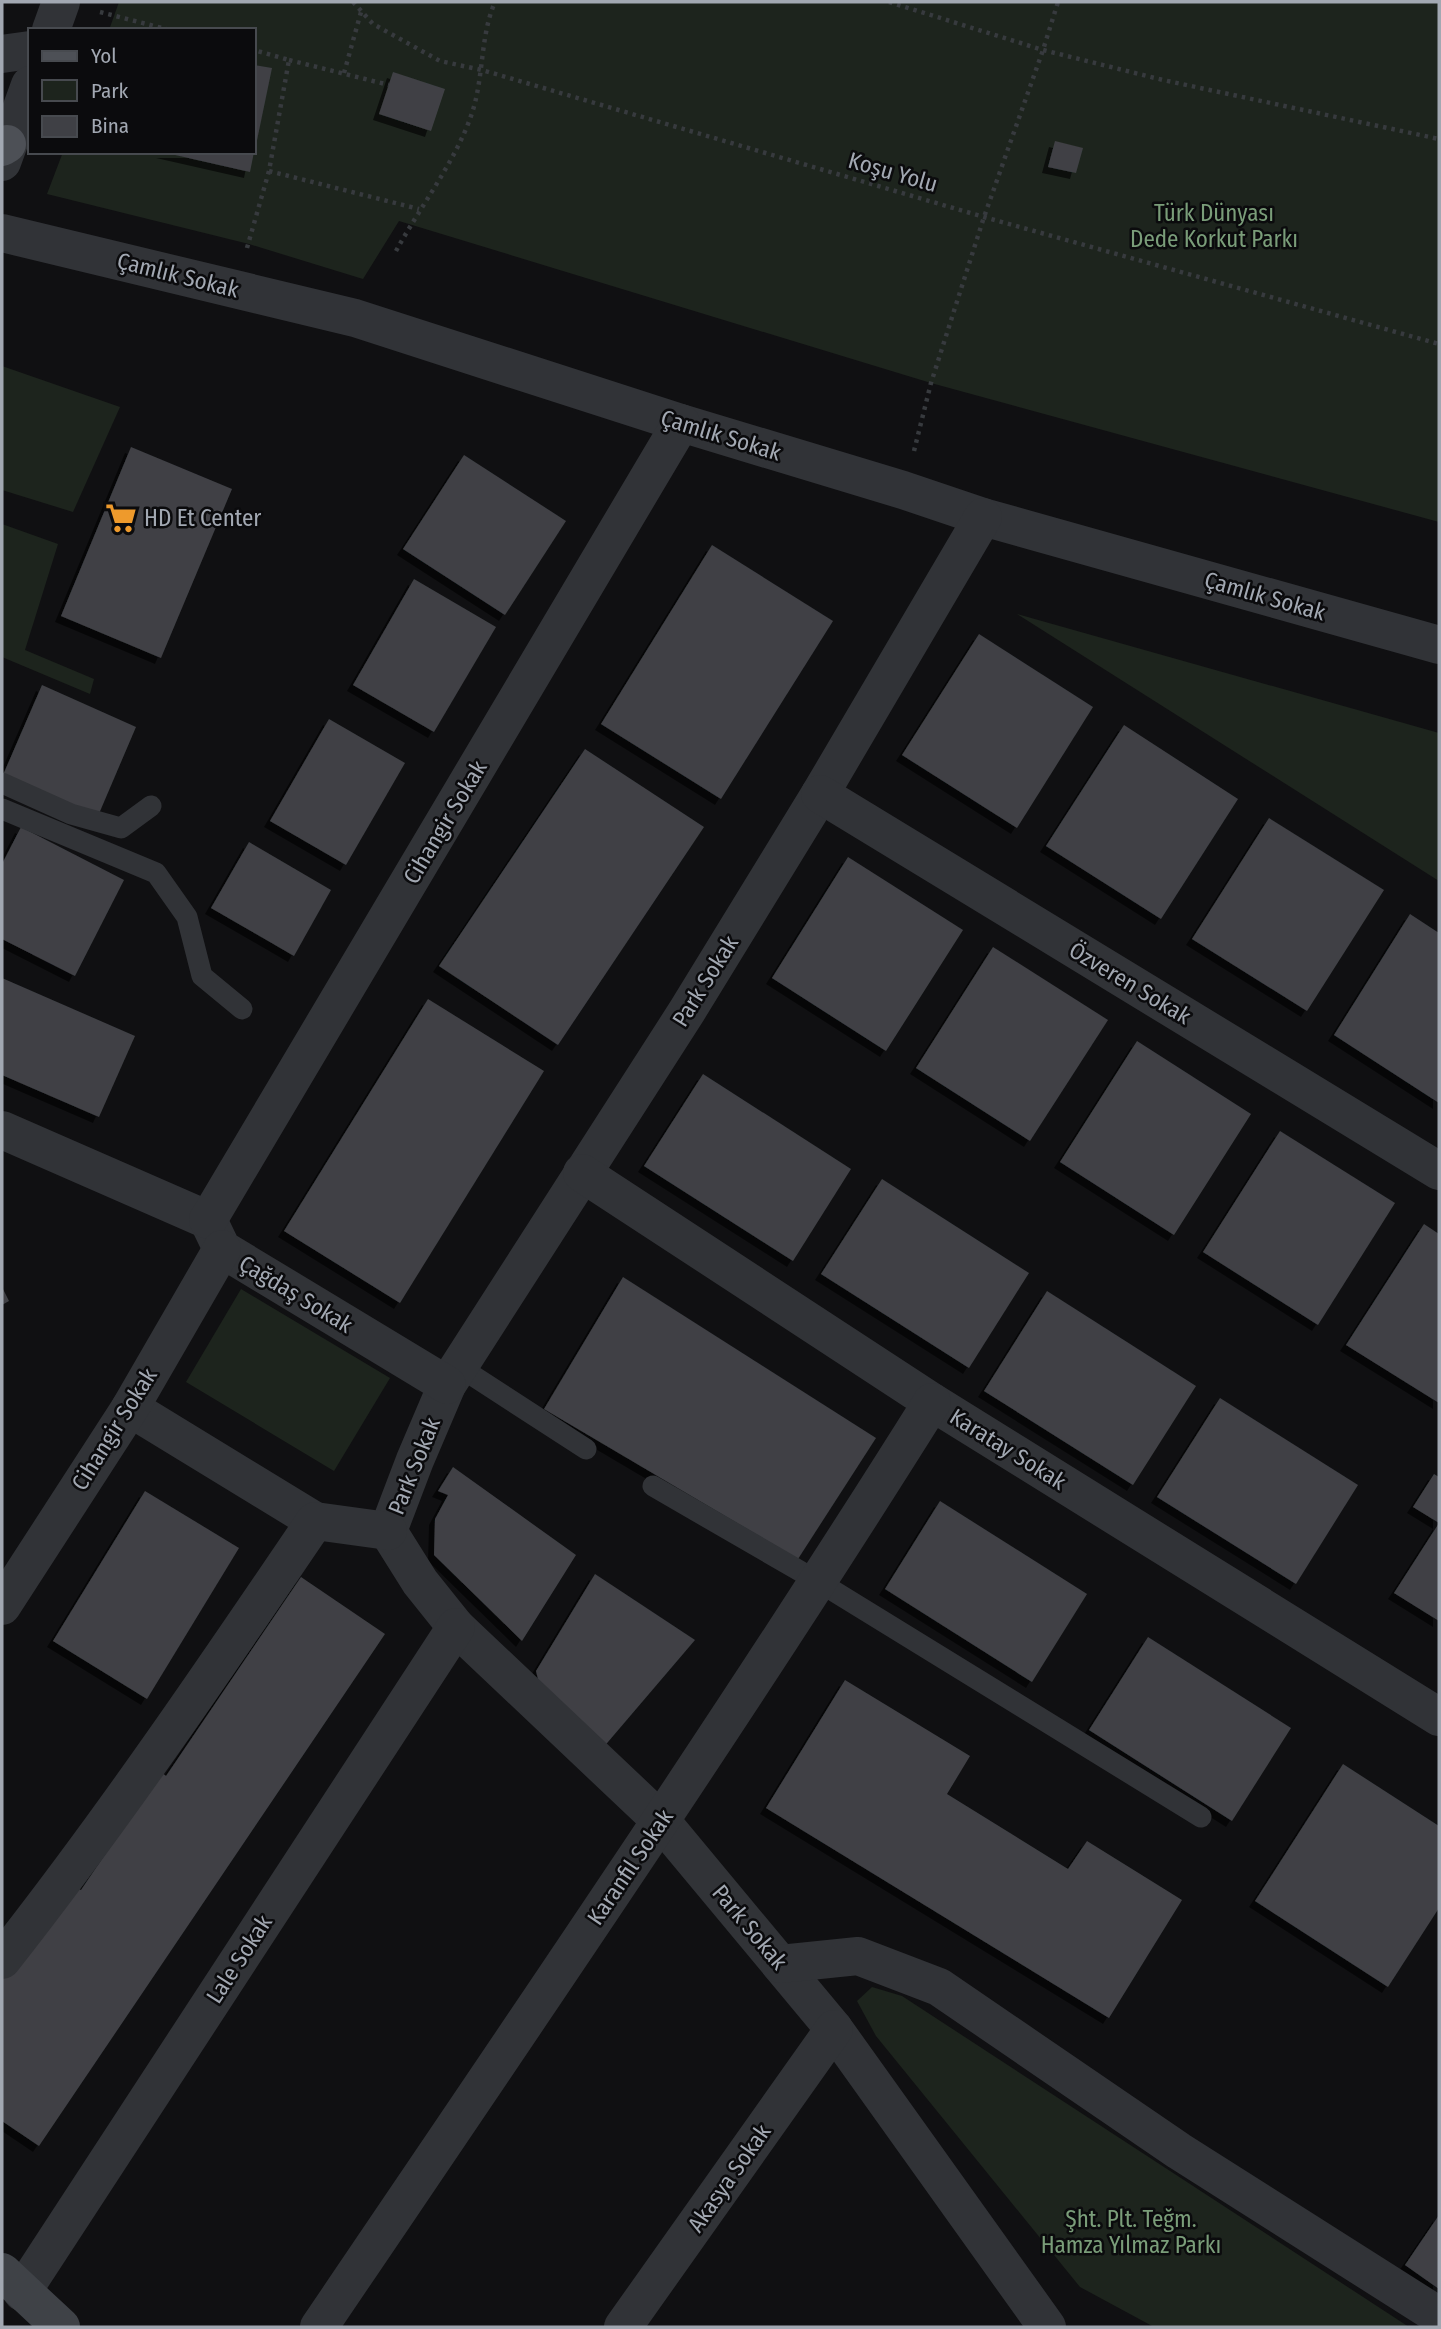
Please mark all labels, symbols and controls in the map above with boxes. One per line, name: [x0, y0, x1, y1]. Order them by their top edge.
legend: [28, 28, 256, 154]
text: Yol: [91, 43, 117, 69]
text: Park: [91, 78, 129, 104]
text: Bina: [91, 113, 129, 139]
street label: Koşu Yolu: [845, 146, 941, 198]
park label: Türk Dünyası Dede Korkut Parkı: [1130, 199, 1298, 253]
street label: Çamlık Sokak: [114, 246, 242, 304]
street label: Çamlık Sokak: [657, 403, 785, 467]
supermarket icon: HD Et Center: [104, 501, 138, 535]
place label: HD Et Center: [144, 504, 261, 532]
street label: Çamlık Sokak: [1201, 565, 1329, 627]
street label: Cihangir Sokak: [397, 755, 493, 889]
street label: Park Sokak: [666, 930, 744, 1032]
street label: Özveren Sokak: [1064, 936, 1196, 1030]
street label: Çağdaş Sokak: [234, 1249, 358, 1339]
street label: Cihangir Sokak: [65, 1362, 163, 1495]
street label: Karatay Sokak: [945, 1402, 1071, 1496]
street label: Park Sokak: [382, 1413, 446, 1519]
street label: Karanfil Sokak: [581, 1804, 679, 1930]
street label: Park Sokak: [706, 1879, 794, 1975]
street label: Lale Sokak: [200, 1909, 278, 2008]
street label: Akasya Sokak: [682, 2118, 777, 2237]
park label: Şht. Plt. Teğm. Hamza Yılmaz Parkı: [1041, 2205, 1221, 2259]

